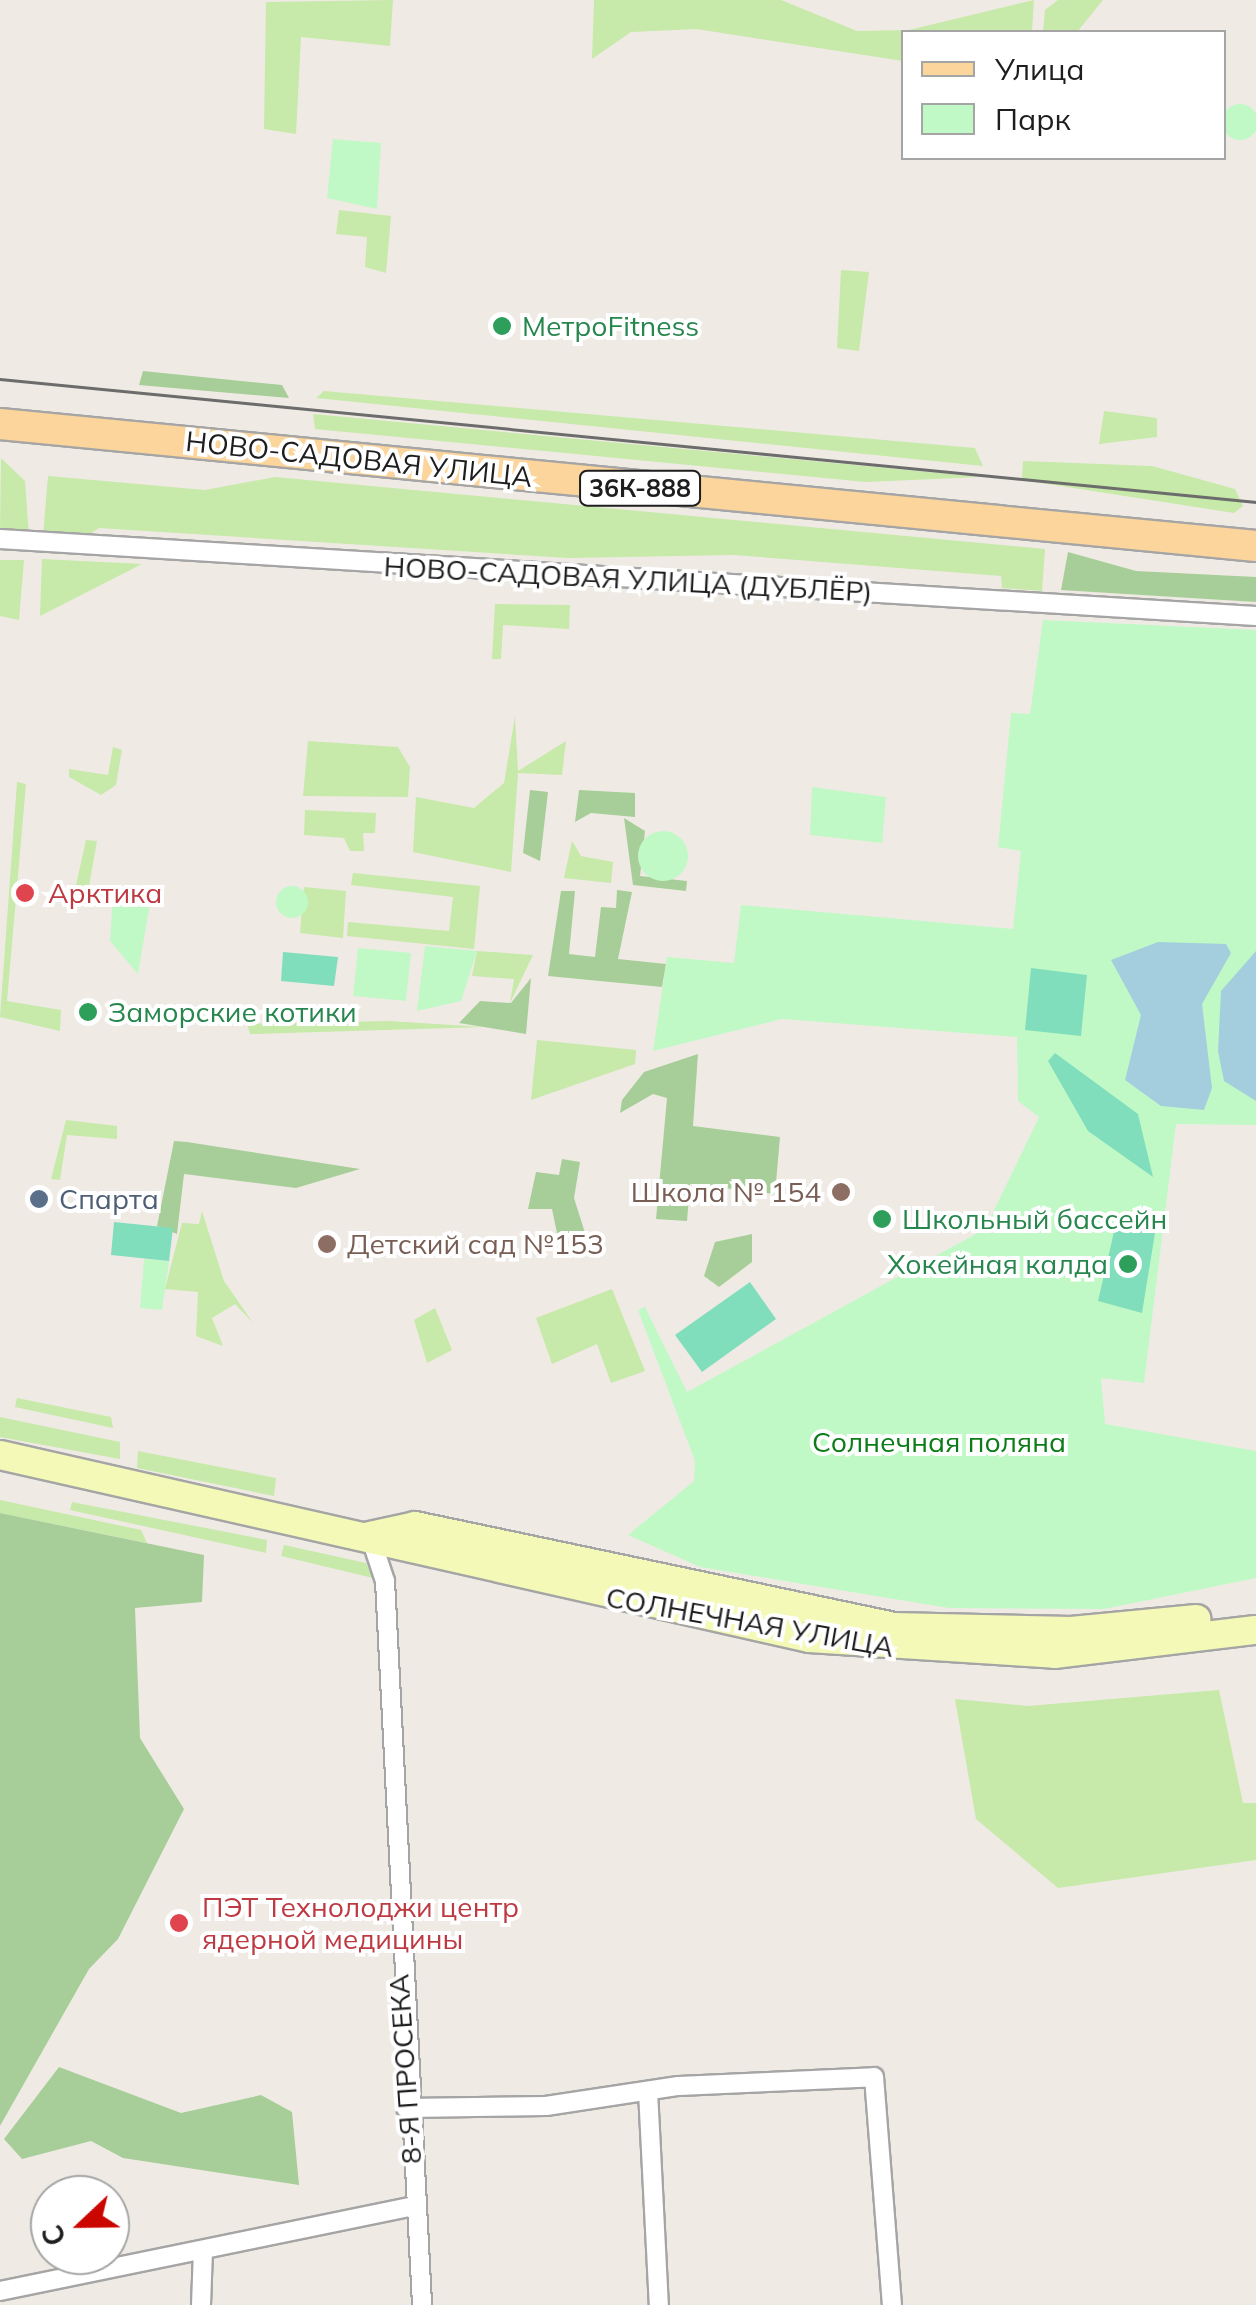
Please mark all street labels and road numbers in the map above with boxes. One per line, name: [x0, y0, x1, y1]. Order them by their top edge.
street label: НОВО-САДОВАЯ УЛИЦА: [184, 424, 534, 494]
road number: 36К-888: [578, 468, 702, 508]
street label: НОВО-САДОВАЯ УЛИЦА (ДУБЛЁР): [383, 549, 873, 609]
street label: СОЛНЕЧНАЯ УЛИЦА: [604, 1580, 896, 1664]
street label: 8-Я ПРОСЕКА: [382, 1973, 428, 2165]

